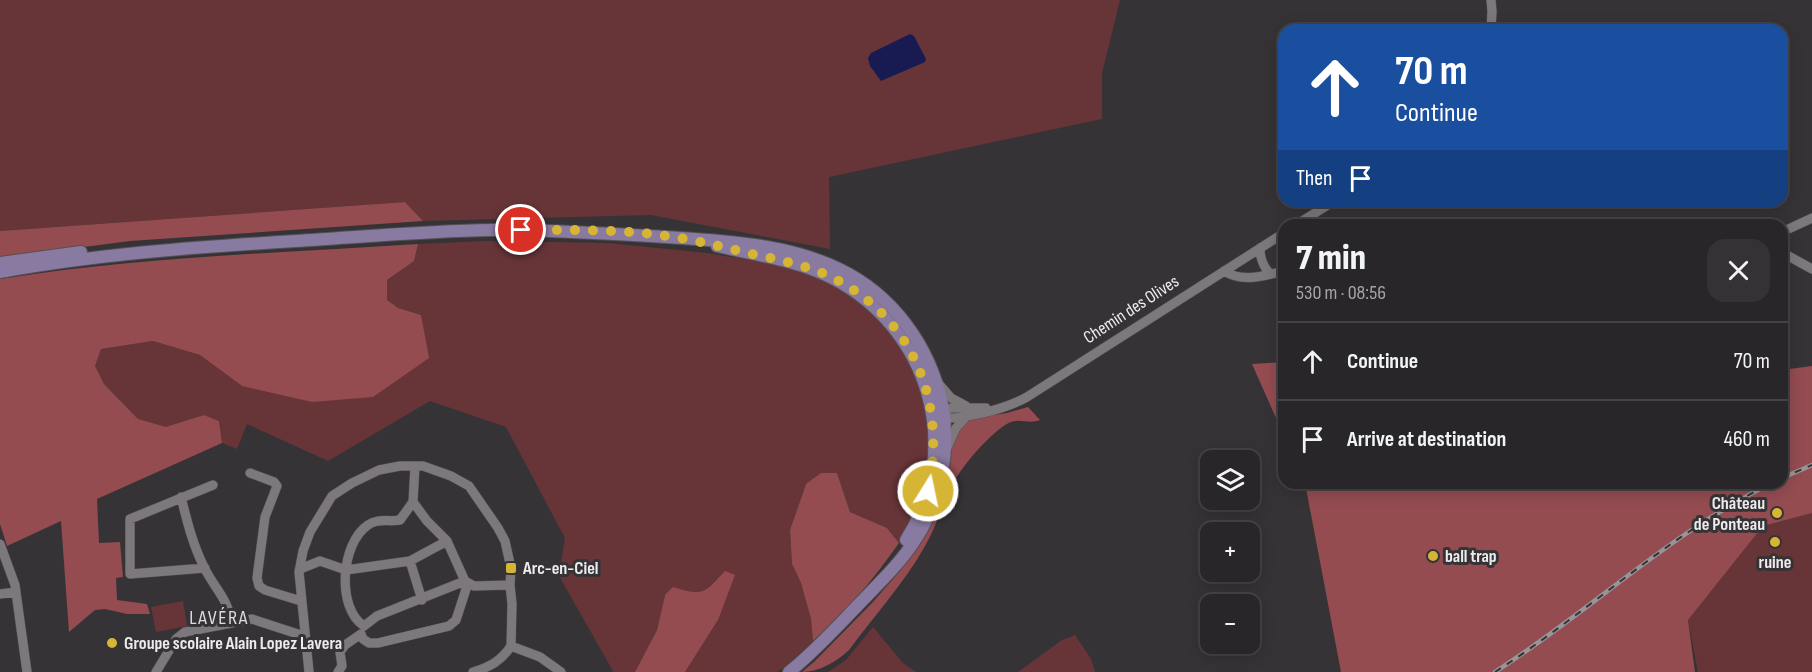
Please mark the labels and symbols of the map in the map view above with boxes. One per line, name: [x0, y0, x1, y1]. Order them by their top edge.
pin: [495, 204, 546, 255]
street label: Chemin des Olives: [1080, 271, 1183, 348]
position arrow: [896, 459, 960, 523]
place label: Château de Ponteau: [1694, 493, 1765, 535]
marker: Château de Ponteau: [1770, 506, 1784, 520]
marker: ruine: [1768, 535, 1782, 549]
place label: ball trap: [1445, 546, 1497, 567]
marker: ball trap: [1426, 549, 1440, 563]
place label: ruine: [1759, 552, 1791, 573]
place label: Arc-en-Ciel: [522, 558, 599, 579]
marker: Arc-en-Ciel: [504, 561, 518, 575]
district label: LAVÉRA: [189, 606, 249, 630]
place label: Groupe scolaire Alain Lopez Lavera: [124, 633, 342, 654]
marker: Groupe scolaire Alain Lopez Lavera: [105, 636, 119, 650]

